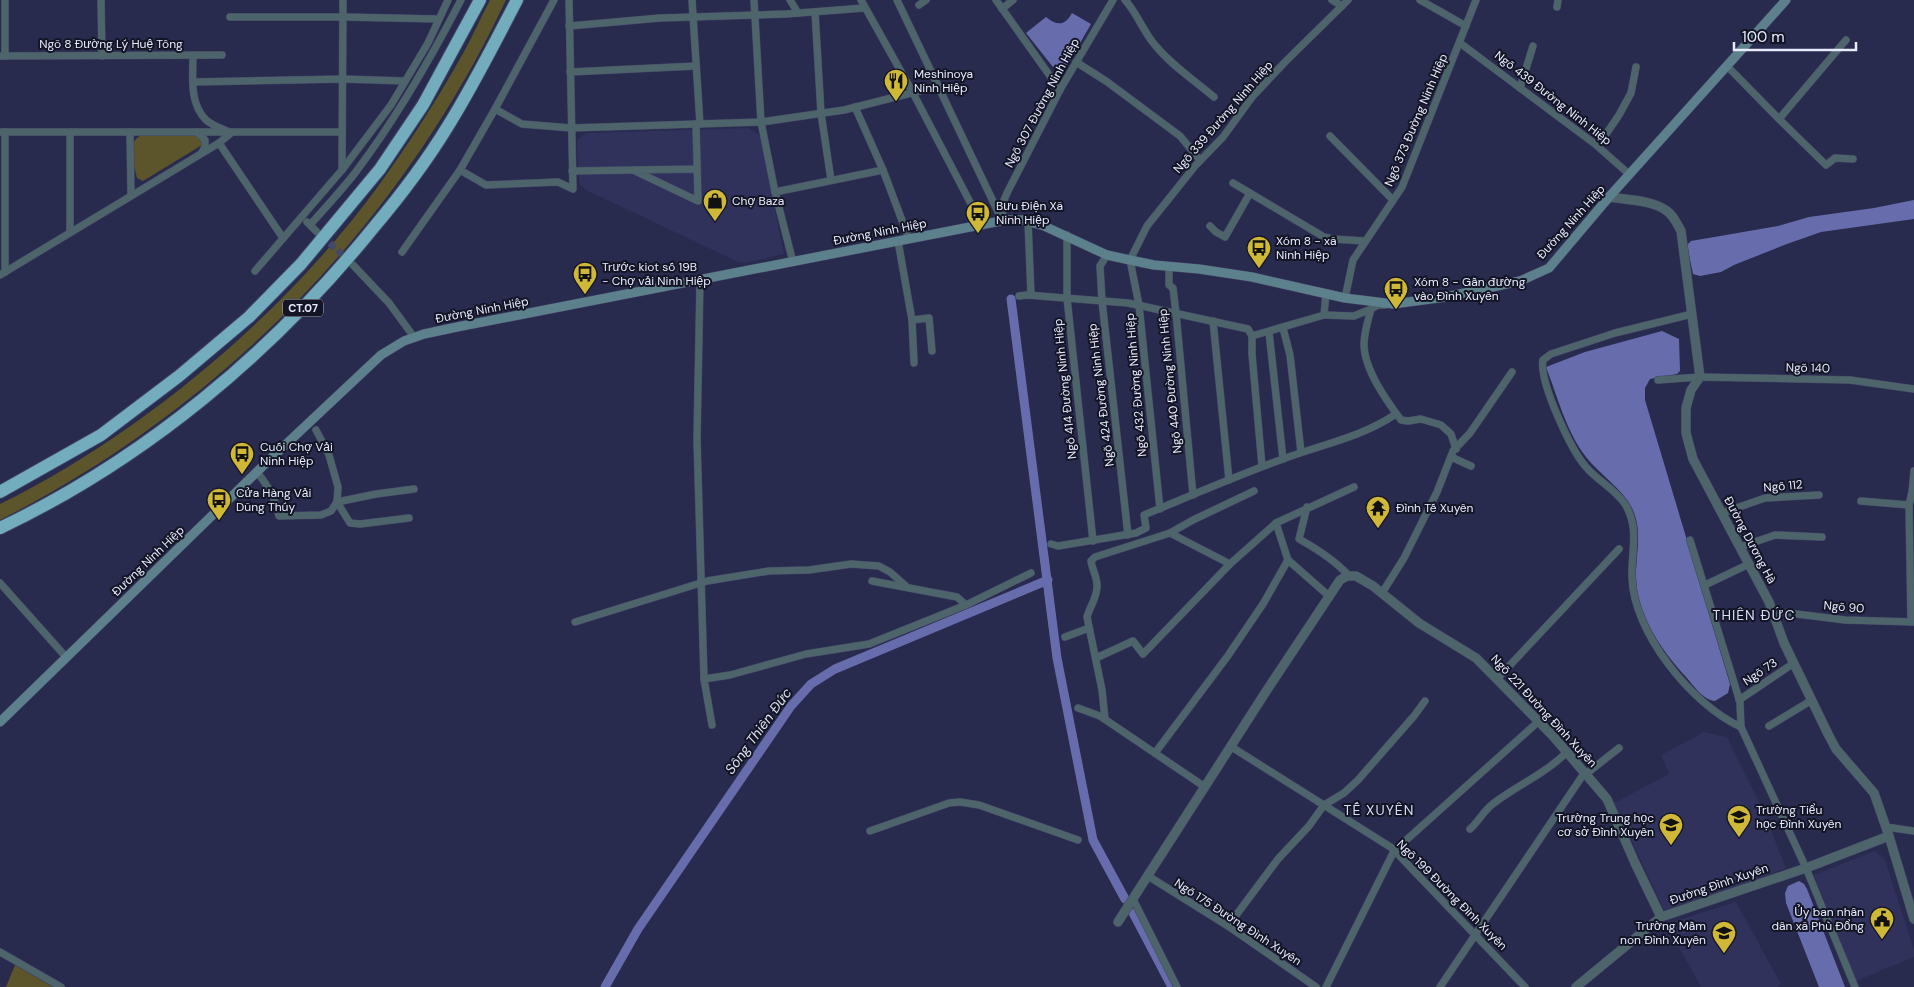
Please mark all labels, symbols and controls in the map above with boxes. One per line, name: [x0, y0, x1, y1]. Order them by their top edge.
scale bar: [1734, 20, 1856, 52]
text: 100 m: [1742, 27, 1785, 47]
street label: Ngõ 8 Đường Lý Huệ Tông: [39, 36, 183, 52]
street label: Ngõ 307 Đường Ninh Hiệp: [1001, 36, 1083, 170]
street label: Ngõ 439 Đường Ninh Hiệp: [1491, 47, 1615, 149]
street label: Ngõ 373 Đường Ninh Hiệp: [1381, 51, 1451, 189]
street label: Ngõ 339 Đường Ninh Hiệp: [1170, 57, 1276, 177]
place label: Meshinoya Ninh Hiệp: [914, 66, 973, 96]
restaurant icon: Meshinoya Ninh Hiệp: [883, 68, 909, 102]
street label: Đường Ninh Hiệp: [1533, 182, 1609, 262]
shop icon: Chợ Baza: [702, 188, 728, 222]
place label: Chợ Baza: [732, 193, 784, 209]
place label: Bưu Điện Xã Ninh Hiệp: [996, 198, 1063, 228]
bus stop icon: Bưu Điện Xã Ninh Hiệp: [965, 200, 991, 234]
street label: Đường Ninh Hiệp: [832, 215, 928, 249]
place label: Xóm 8 - xã Ninh Hiệp: [1276, 233, 1336, 263]
bus stop icon: Xóm 8 - xã Ninh Hiệp: [1246, 235, 1272, 269]
place label: Trước kiot số 19B - Chợ vải Ninh Hiệp: [602, 259, 711, 289]
bus stop icon: Trước kiot số 19B - Chợ vải Ninh Hiệp: [572, 261, 598, 295]
place label: Xóm 8 - Gần đường vào Đình Xuyên: [1414, 274, 1526, 304]
bus stop icon: Xóm 8 - Gần đường vào Đình Xuyên: [1383, 276, 1409, 310]
street label: Đường Ninh Hiệp: [434, 293, 530, 327]
road number: CT.07: [283, 300, 323, 316]
street label: Ngõ 440 Đường Ninh Hiệp: [1154, 308, 1186, 454]
street label: Ngõ 432 Đường Ninh Hiệp: [1122, 313, 1150, 457]
street label: Ngõ 414 Đường Ninh Hiệp: [1050, 318, 1080, 460]
street label: Ngõ 424 Đường Ninh Hiệp: [1084, 323, 1118, 467]
street label: Ngõ 140: [1786, 360, 1830, 376]
place label: Cuối Chợ Vải Ninh Hiệp: [260, 439, 333, 469]
bus stop icon: Cuối Chợ Vải Ninh Hiệp: [229, 441, 255, 475]
street label: Ngõ 112: [1763, 476, 1803, 496]
place label: Cửa Hàng Vải Dũng Thúy: [236, 485, 312, 515]
bus stop icon: Cửa Hàng Vải Dũng Thúy: [206, 487, 232, 521]
street label: Đường Dương Hà: [1720, 493, 1780, 587]
temple icon: Đình Tế Xuyên: [1365, 495, 1391, 529]
place label: Đình Tế Xuyên: [1396, 500, 1474, 516]
street label: Đường Ninh Hiệp: [108, 522, 188, 600]
street label: Ngõ 90: [1823, 597, 1865, 617]
district label: THIÊN ĐỨC: [1713, 606, 1795, 624]
street label: Ngõ 221 Đường Đình Xuyên: [1487, 651, 1601, 771]
street label: Ngõ 73: [1740, 655, 1780, 689]
water label: Sông Thiên Đức: [721, 684, 795, 778]
district label: TẾ XUYÊN: [1344, 801, 1414, 819]
place label: Trường Tiểu học Đình Xuyên: [1756, 802, 1842, 832]
school or university icon: Trường Tiểu học Đình Xuyên: [1726, 804, 1752, 838]
place label: Trường Trung học cơ sở Đình Xuyên: [1556, 810, 1654, 840]
school or university icon: Trường Trung học cơ sở Đình Xuyên: [1658, 812, 1684, 846]
street label: Ngõ 199 Đường Đình Xuyên: [1393, 836, 1511, 954]
street label: Đường Đình Xuyên: [1668, 860, 1770, 908]
street label: Ngõ 175 Đường Đình Xuyên: [1171, 875, 1305, 969]
place label: Ủy ban nhân dân xã Phù Đổng: [1772, 904, 1864, 934]
public building icon: Ủy ban nhân dân xã Phù Đổng: [1869, 906, 1895, 940]
place label: Trường Mầm non Đình Xuyên: [1620, 918, 1706, 948]
school or university icon: Trường Mầm non Đình Xuyên: [1711, 920, 1737, 954]

